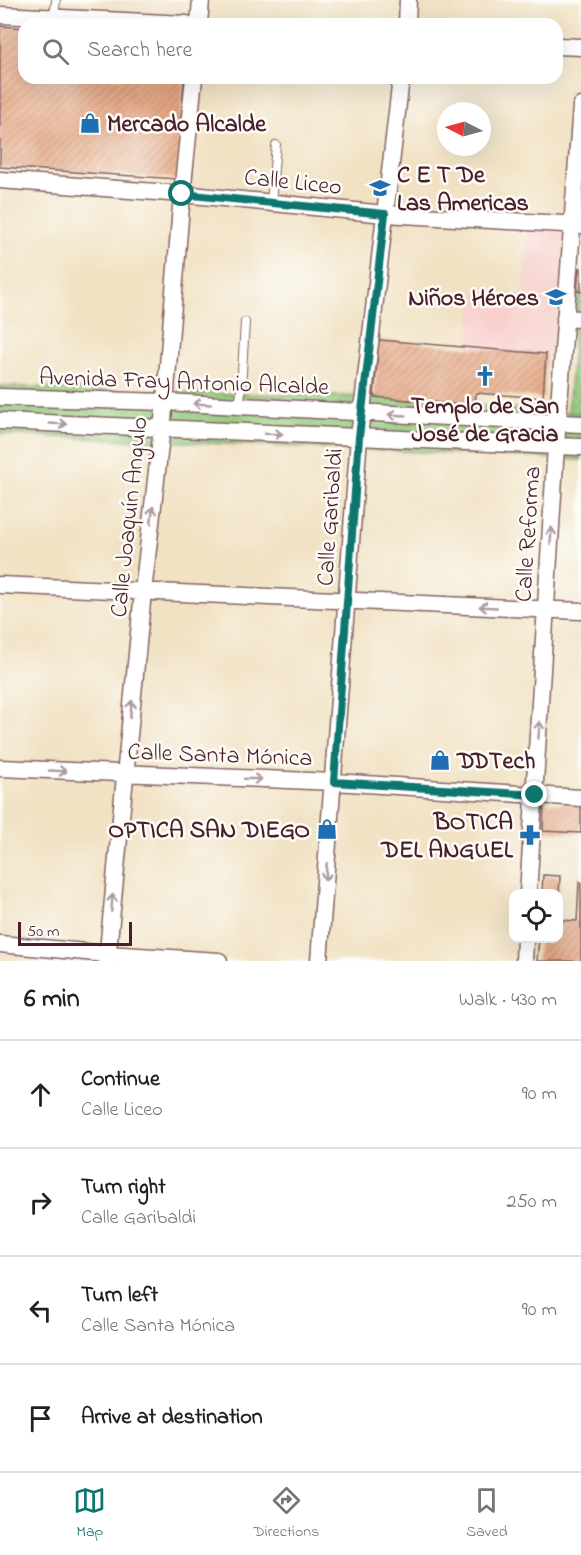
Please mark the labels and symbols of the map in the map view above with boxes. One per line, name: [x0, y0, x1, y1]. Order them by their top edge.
north arrow: [437, 102, 491, 156]
place label: Mercado Alcalde: [107, 108, 267, 143]
shop icon: Mercado Alcalde: [78, 111, 102, 135]
place label: C E T De Las Americas: [397, 159, 529, 222]
street label: Calle Liceo: [242, 161, 343, 206]
school or university icon: C E T De Las Americas: [368, 176, 392, 200]
route start: [168, 180, 194, 206]
place label: Niños Héroes: [408, 282, 539, 317]
school or university icon: Niños Héroes: [544, 285, 568, 309]
street label: Avenida Fray Antonio Alcalde: [38, 361, 330, 407]
church icon: Templo de San José de Gracia: [473, 364, 497, 388]
place label: Templo de San José de Gracia: [411, 390, 559, 453]
one-way arrow: [193, 399, 212, 410]
one-way arrow: [387, 409, 407, 420]
street label: Calle Joaquín Angulo: [103, 415, 158, 619]
one-way arrow: [48, 418, 68, 429]
one-way arrow: [264, 428, 284, 439]
street label: Calle Garibaldi: [309, 447, 354, 587]
street label: Calle Reforma: [507, 465, 552, 603]
one-way arrow: [147, 505, 158, 525]
one-way arrow: [545, 526, 556, 546]
one-way arrow: [478, 602, 498, 613]
one-way arrow: [126, 699, 137, 719]
one-way arrow: [533, 721, 544, 741]
street label: Calle Santa Mónica: [127, 736, 313, 777]
place label: DDTech: [456, 745, 535, 780]
shop icon: DDTech: [428, 748, 452, 772]
one-way arrow: [48, 766, 68, 777]
one-way arrow: [243, 773, 263, 784]
route end: [521, 781, 547, 807]
place label: BOTICA DEL ANGUEL: [380, 806, 514, 869]
place label: OPTICA SAN DIEGO: [108, 814, 310, 849]
shop icon: OPTICA SAN DIEGO: [315, 817, 339, 841]
pharmacy icon: BOTICA DEL ANGUEL: [518, 823, 542, 847]
one-way arrow: [320, 862, 331, 882]
one-way arrow: [107, 893, 118, 913]
scale bar: [18, 919, 132, 947]

